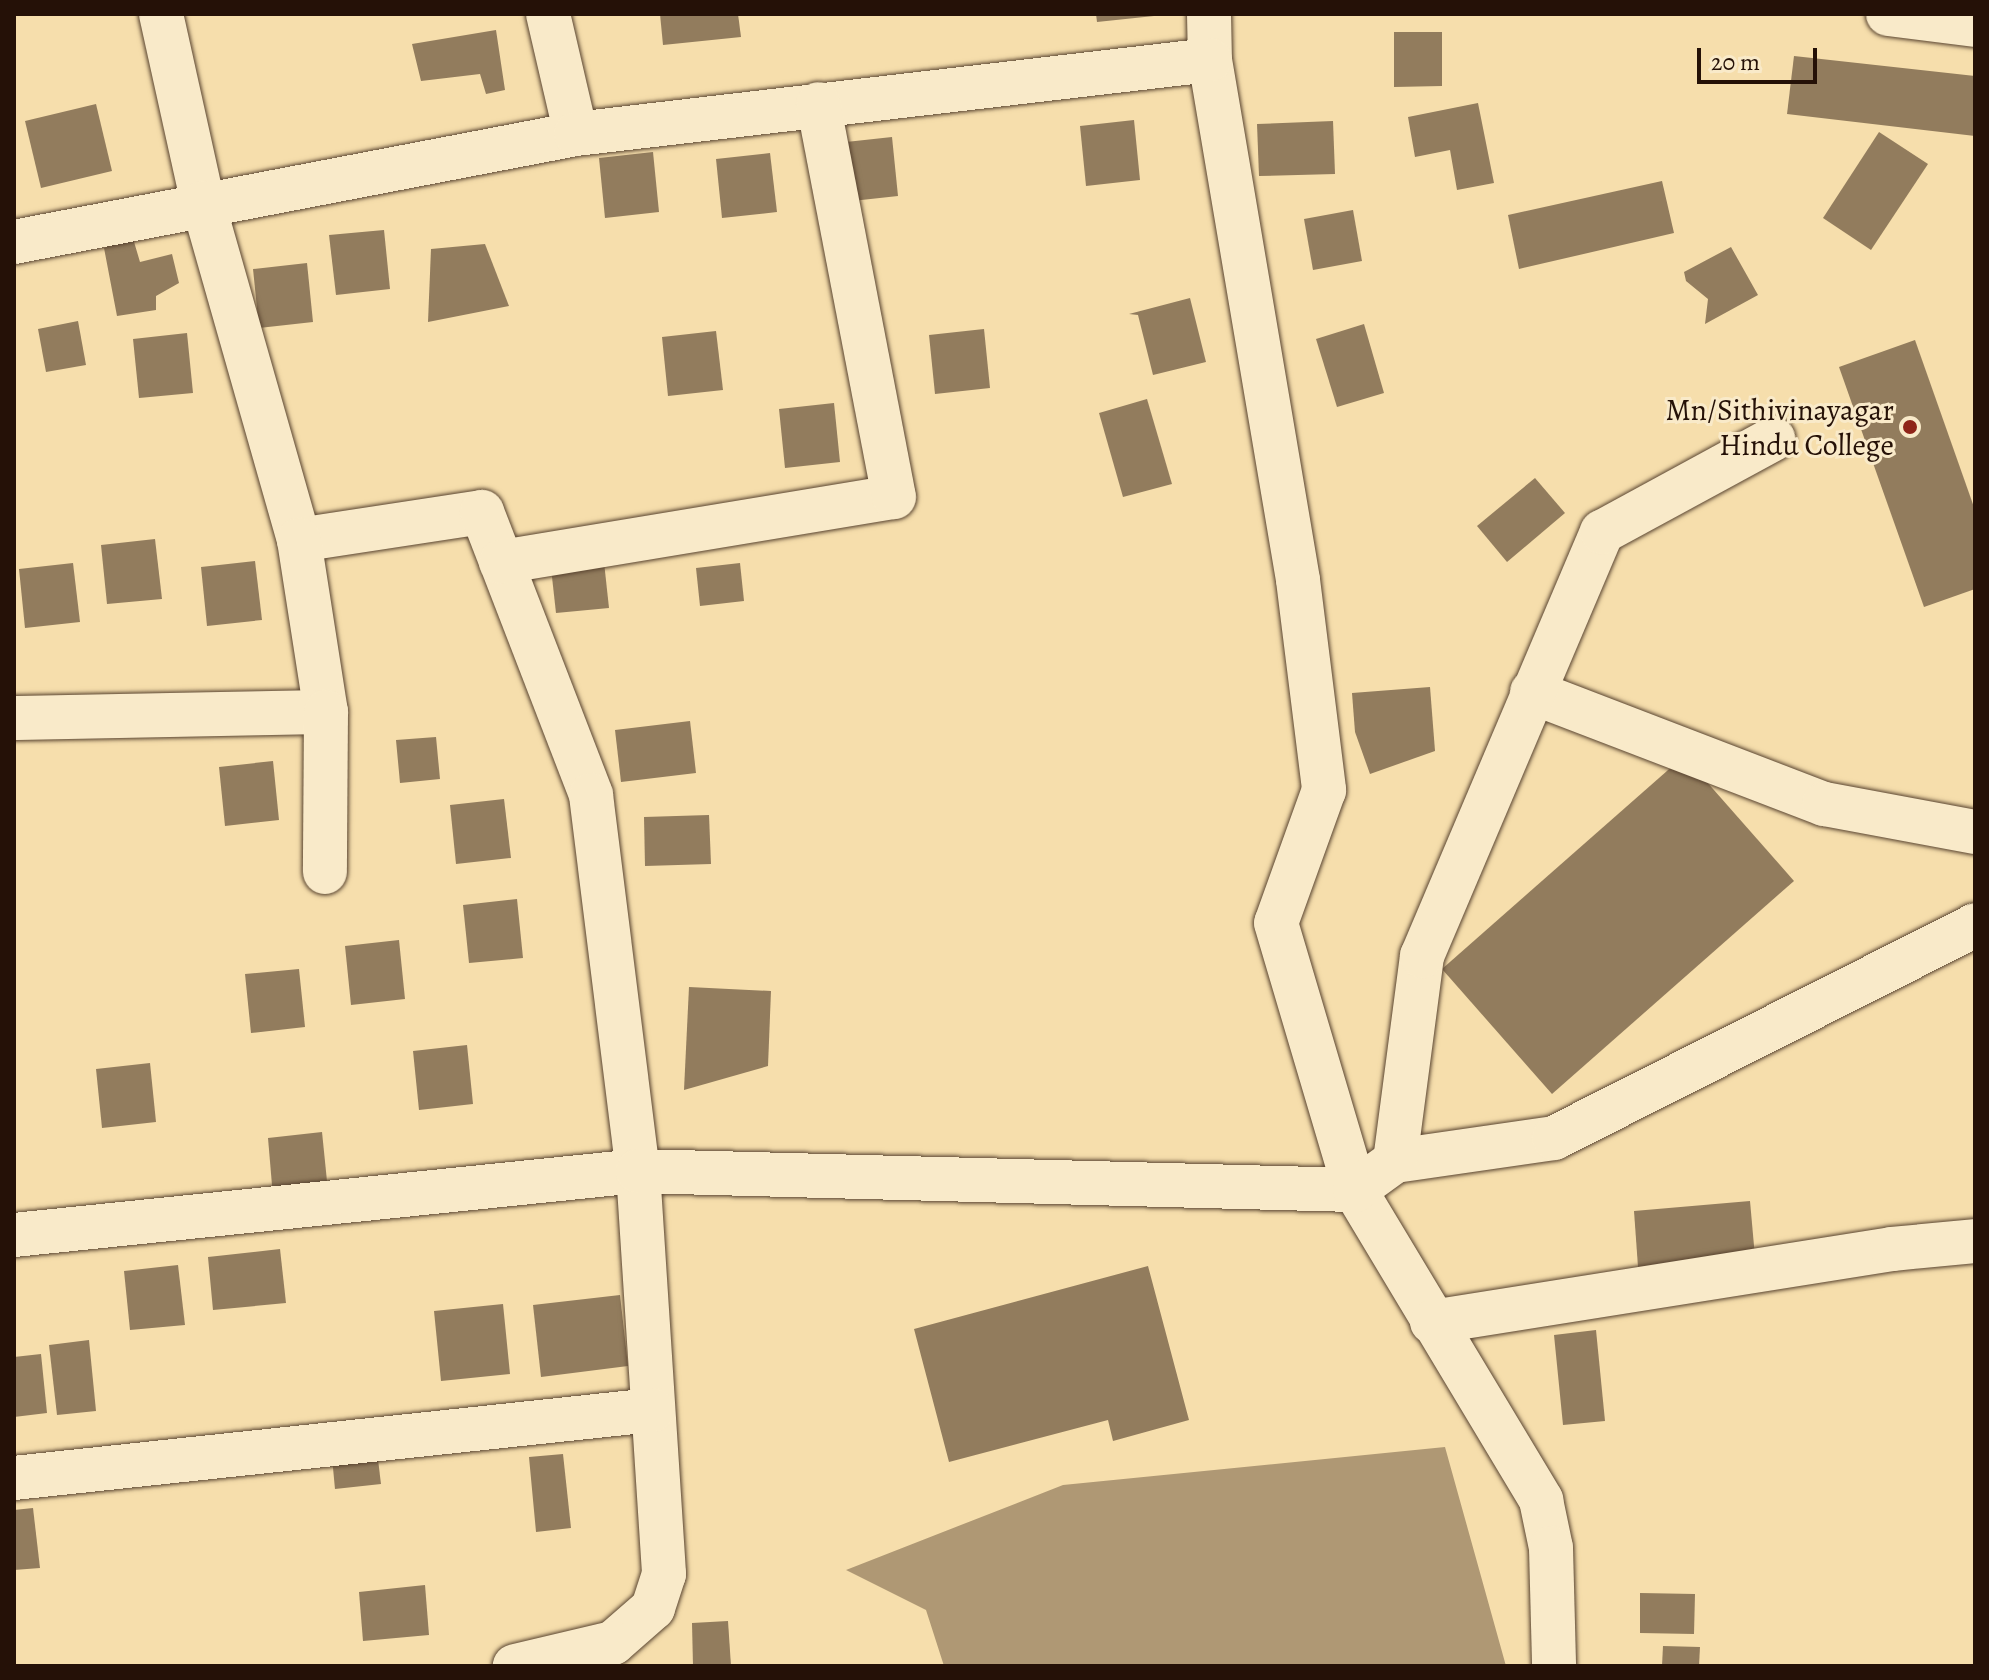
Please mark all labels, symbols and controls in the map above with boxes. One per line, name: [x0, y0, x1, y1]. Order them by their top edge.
scale bar: [1701, 32, 1821, 82]
text: 20 m: [1711, 46, 1760, 78]
place label: Mn/Sithivinayagar Hindu College: [1665, 392, 1894, 462]
marker: Mn/Sithivinayagar Hindu College: [1901, 418, 1919, 436]

